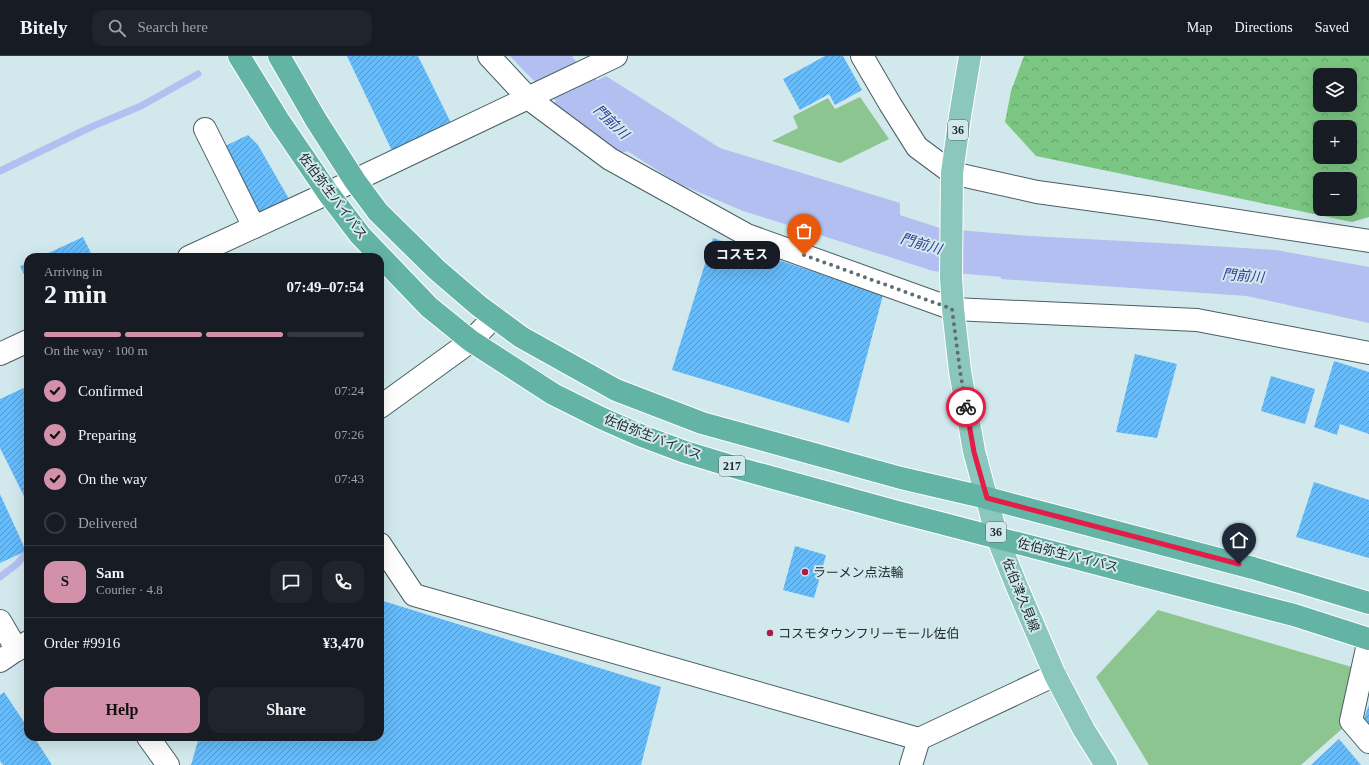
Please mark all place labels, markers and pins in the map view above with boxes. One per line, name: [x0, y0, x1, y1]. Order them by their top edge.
pin: [787, 214, 821, 255]
callout: コスモス: [704, 241, 780, 269]
pin: [1222, 523, 1256, 564]
place label: ラーメン点法輪: [813, 565, 903, 580]
marker: ラーメン点法輪: [800, 567, 810, 577]
place label: コスモタウンフリーモール佐伯: [778, 626, 960, 641]
marker: コスモタウンフリーモール佐伯: [765, 628, 775, 638]

